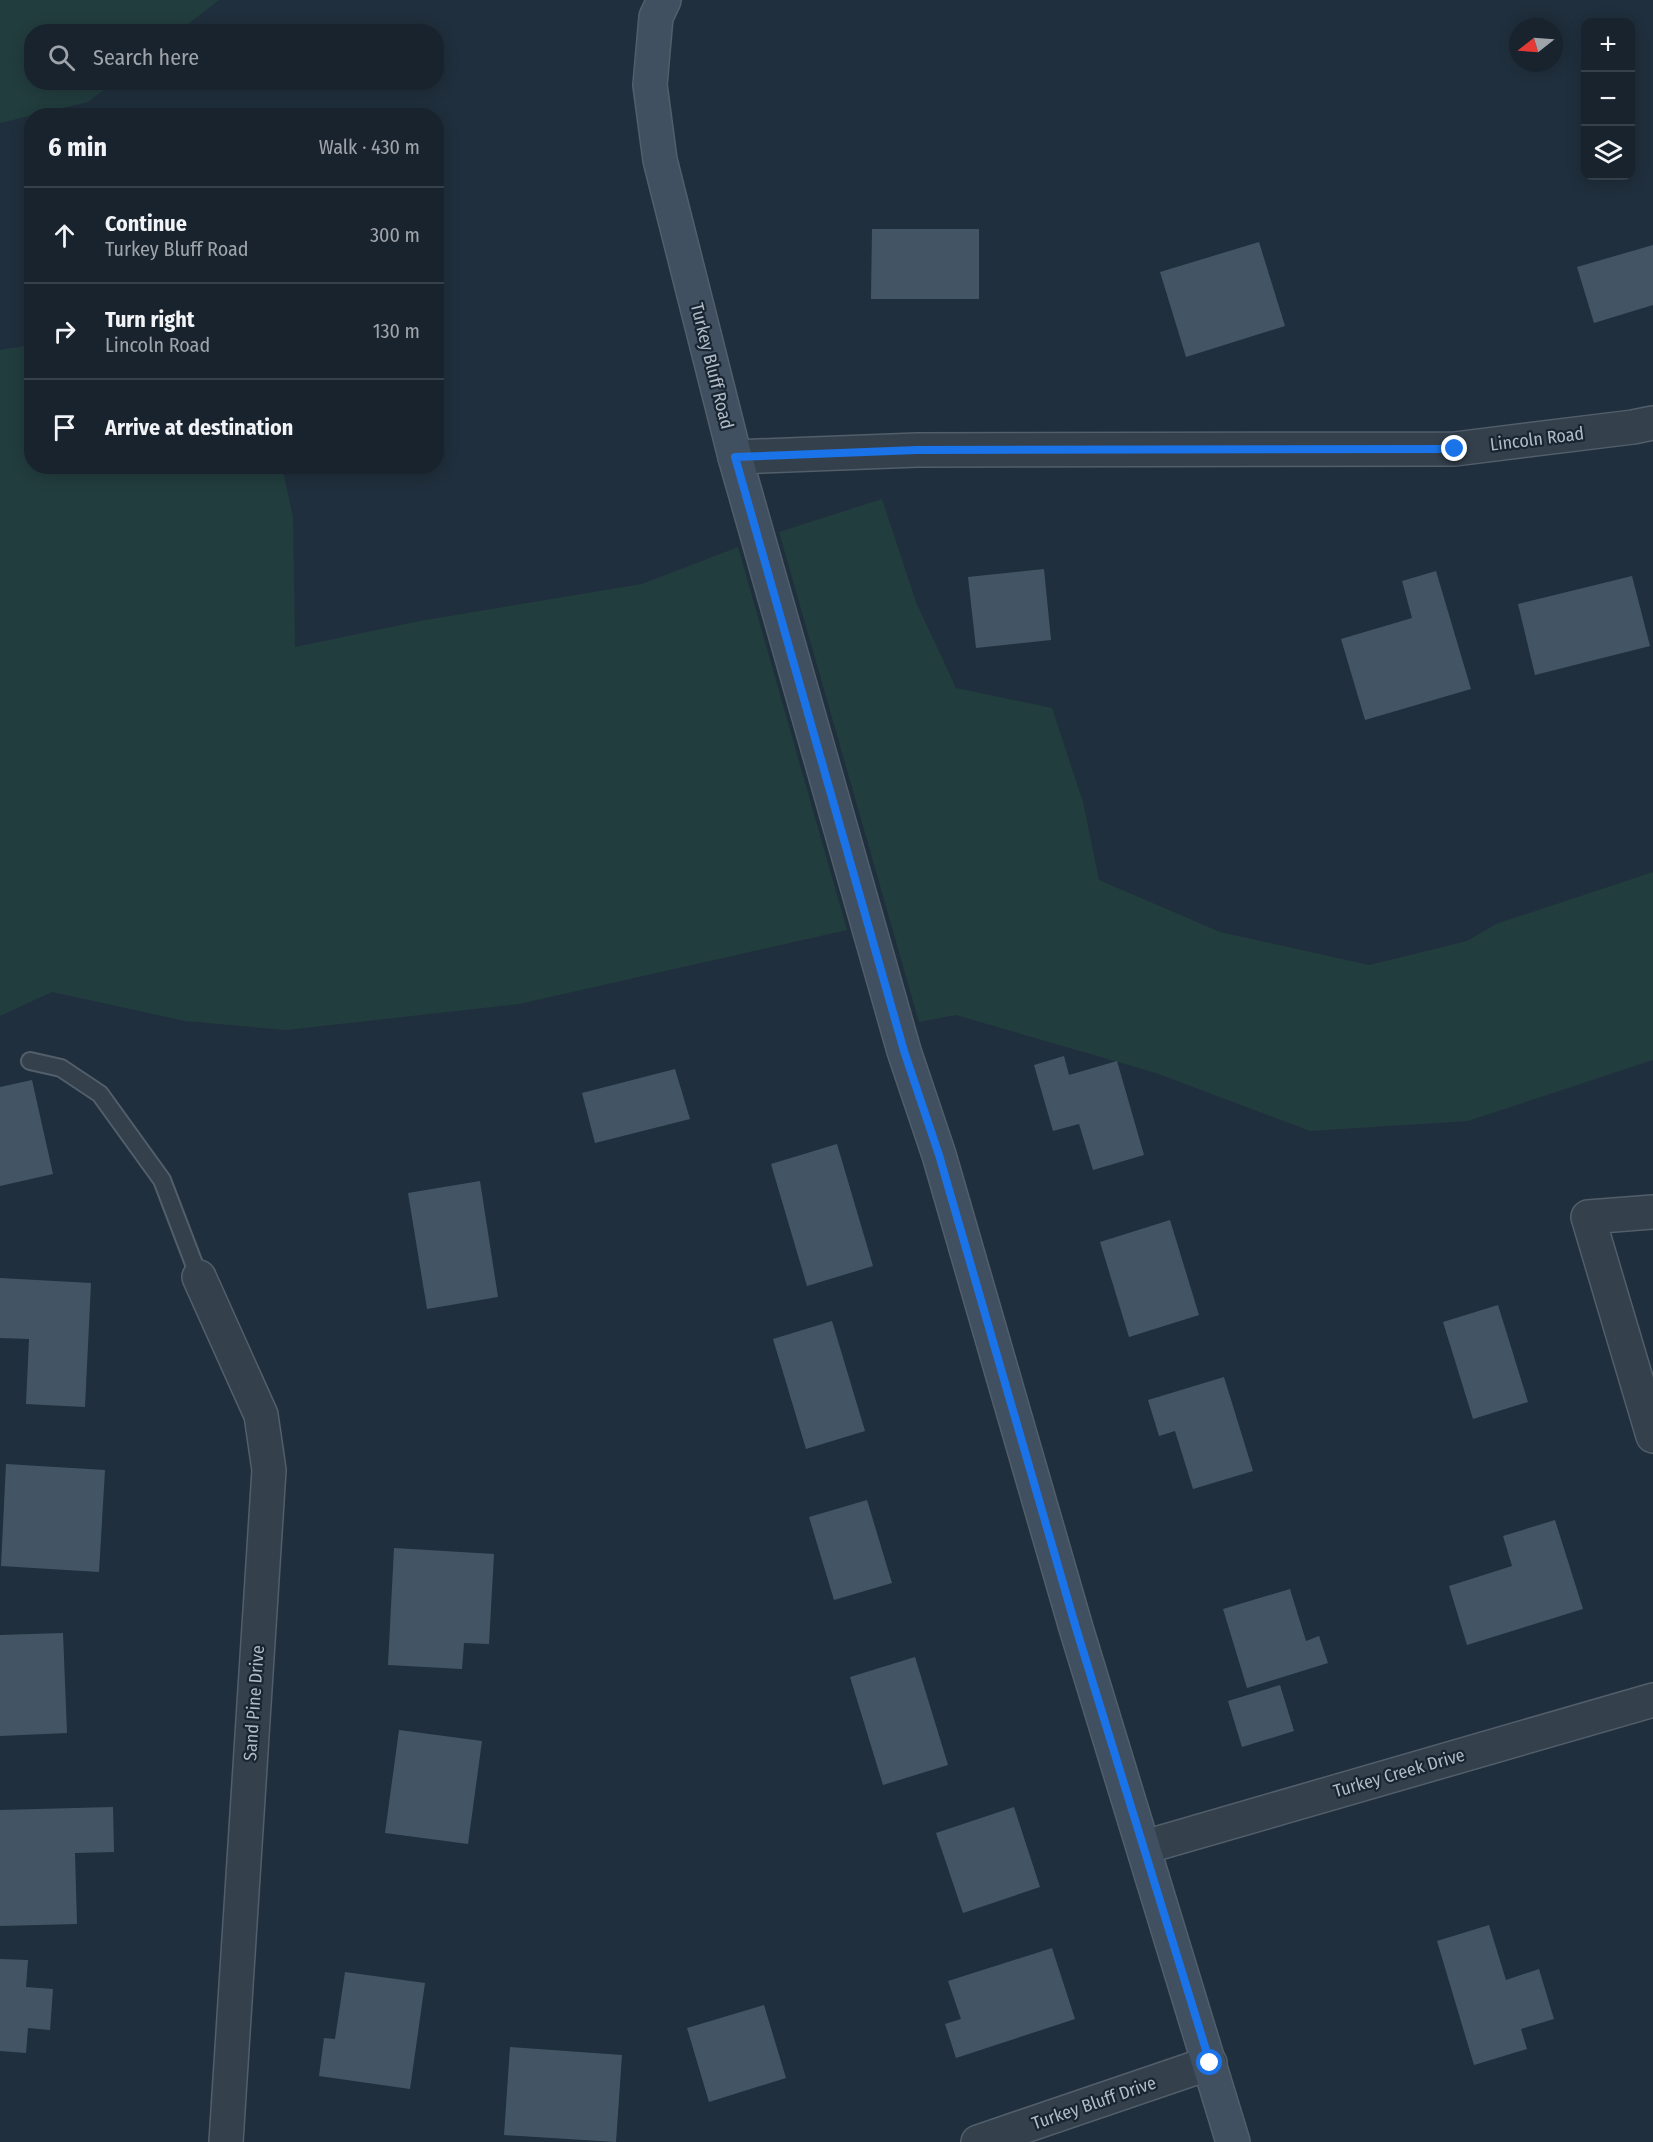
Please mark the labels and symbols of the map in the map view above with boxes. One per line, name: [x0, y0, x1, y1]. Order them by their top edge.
north arrow: [1509, 18, 1563, 72]
street label: Turkey Bluff Road: [686, 301, 738, 431]
street label: Lincoln Road: [1489, 422, 1585, 456]
route end: [1441, 435, 1467, 461]
street label: Sand Pine Drive: [239, 1644, 269, 1762]
street label: Turkey Creek Drive: [1331, 1744, 1467, 1802]
route start: [1196, 2049, 1222, 2075]
street label: Turkey Bluff Drive: [1029, 2071, 1159, 2135]

